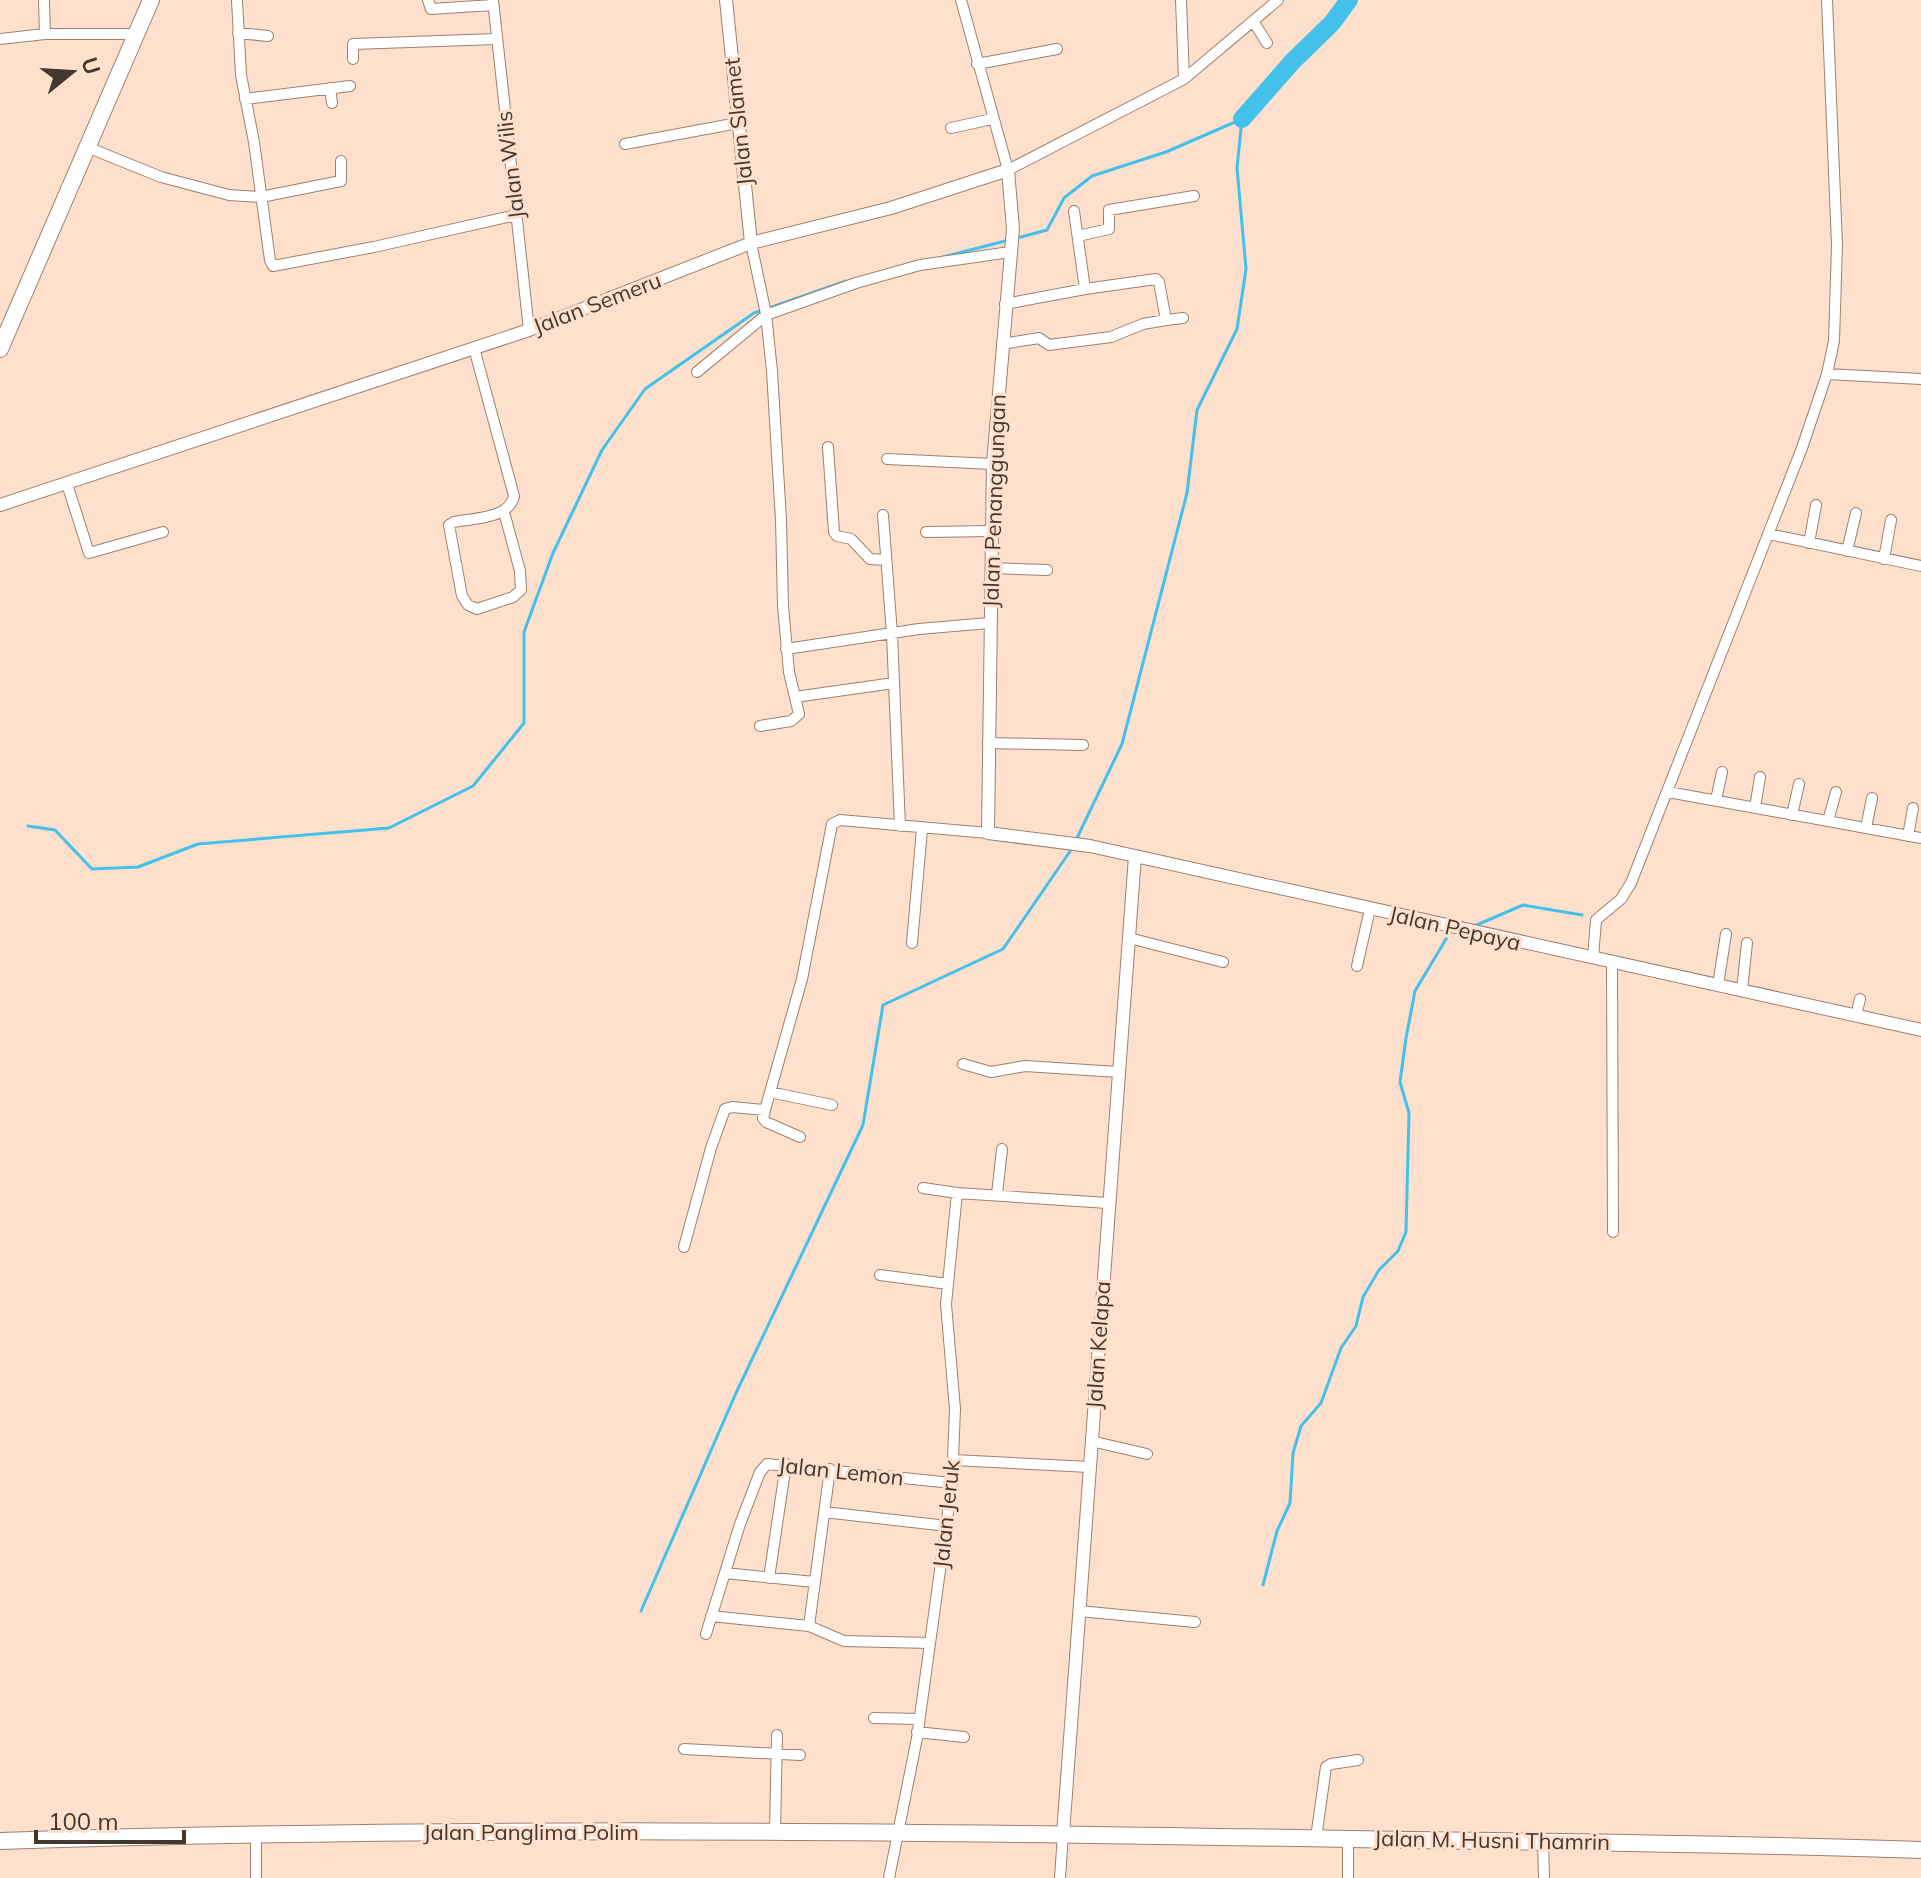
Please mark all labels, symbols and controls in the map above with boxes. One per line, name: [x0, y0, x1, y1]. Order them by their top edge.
north arrow: [32, 32, 112, 112]
text: U: [75, 54, 107, 78]
street label: Jalan Slamet: [717, 56, 759, 187]
street label: Jalan Wilis: [489, 109, 531, 221]
street label: Jalan Semeru: [529, 266, 665, 340]
street label: Jalan Penanggungan: [976, 394, 1012, 608]
street label: Jalan Pepaya: [1386, 899, 1524, 957]
street label: Jalan Kelapa: [1080, 1280, 1116, 1410]
street label: Jalan Lemon: [777, 1450, 905, 1492]
street label: Jalan Jeruk: [926, 1458, 966, 1570]
scale bar: [36, 1794, 184, 1844]
text: 100 m: [48, 1806, 119, 1836]
street label: Jalan Panglima Polim: [423, 1818, 639, 1846]
street label: Jalan M. Husni Thamrin: [1374, 1824, 1610, 1856]

